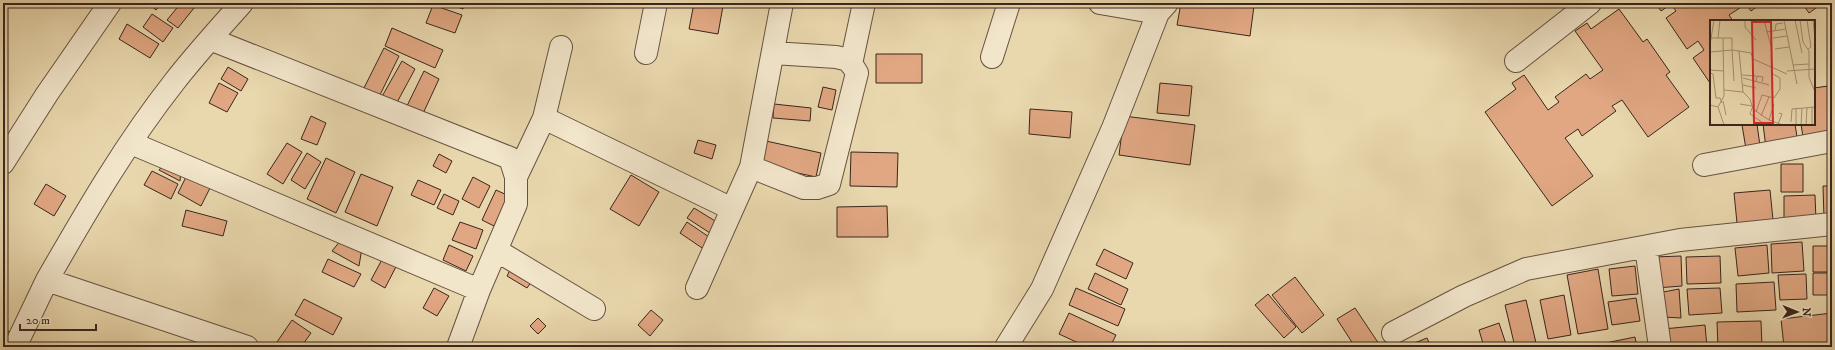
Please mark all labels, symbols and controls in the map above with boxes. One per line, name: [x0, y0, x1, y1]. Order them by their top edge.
inset map: [1710, 20, 1815, 125]
north arrow: [1777, 292, 1817, 332]
scale bar: [20, 306, 96, 332]
text: N: [1799, 308, 1813, 317]
text: 20 m: [26, 313, 50, 328]

